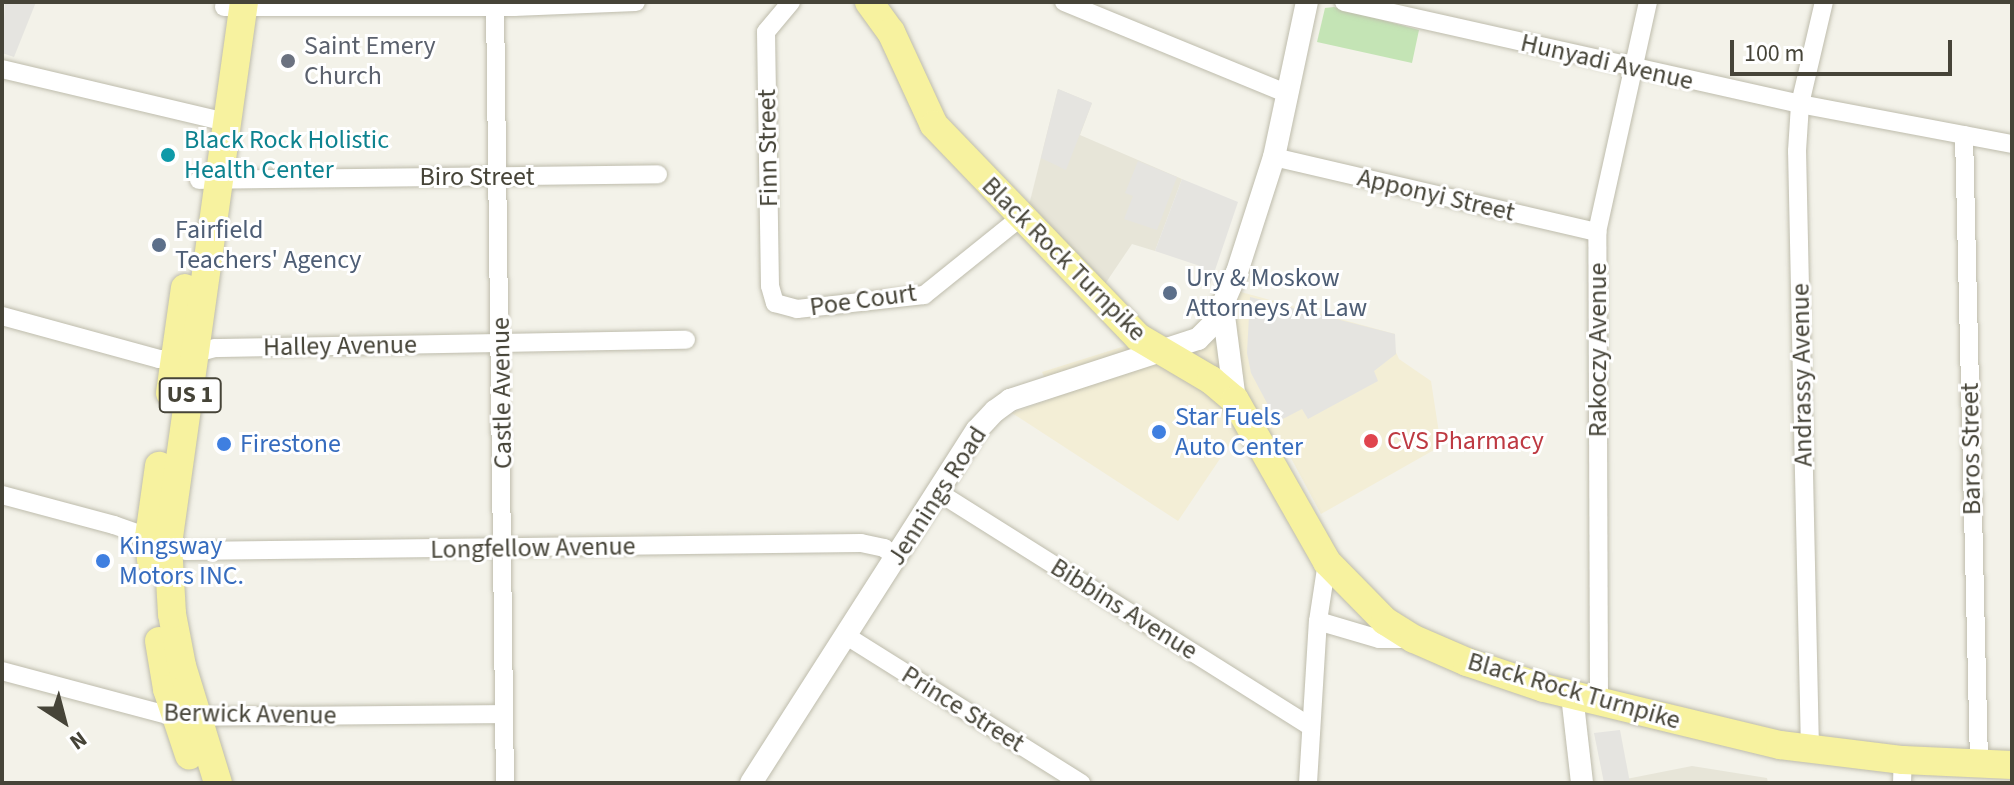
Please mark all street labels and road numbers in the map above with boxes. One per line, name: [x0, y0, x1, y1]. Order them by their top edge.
street label: Hunyadi Avenue: [1518, 27, 1696, 97]
street label: Finn Street: [751, 89, 785, 207]
street label: Biro Street: [420, 161, 534, 193]
street label: Apponyi Street: [1354, 162, 1518, 228]
street label: Black Rock Turnpike: [975, 170, 1153, 348]
street label: Rakoczy Avenue: [1582, 263, 1614, 437]
street label: Poe Court: [808, 277, 918, 323]
street label: Andrassy Avenue: [1785, 283, 1819, 467]
street label: Castle Avenue: [485, 317, 519, 469]
street label: Halley Avenue: [263, 329, 417, 363]
road number: US 1: [158, 375, 222, 415]
street label: Baros Street: [1954, 383, 1988, 515]
street label: Jennings Road: [881, 421, 993, 571]
street label: Longfellow Avenue: [430, 531, 636, 565]
street label: Bibbins Avenue: [1045, 551, 1203, 667]
street label: Black Rock Turnpike: [1464, 646, 1684, 736]
street label: Prince Street: [896, 659, 1030, 759]
street label: Berwick Avenue: [163, 697, 337, 731]

